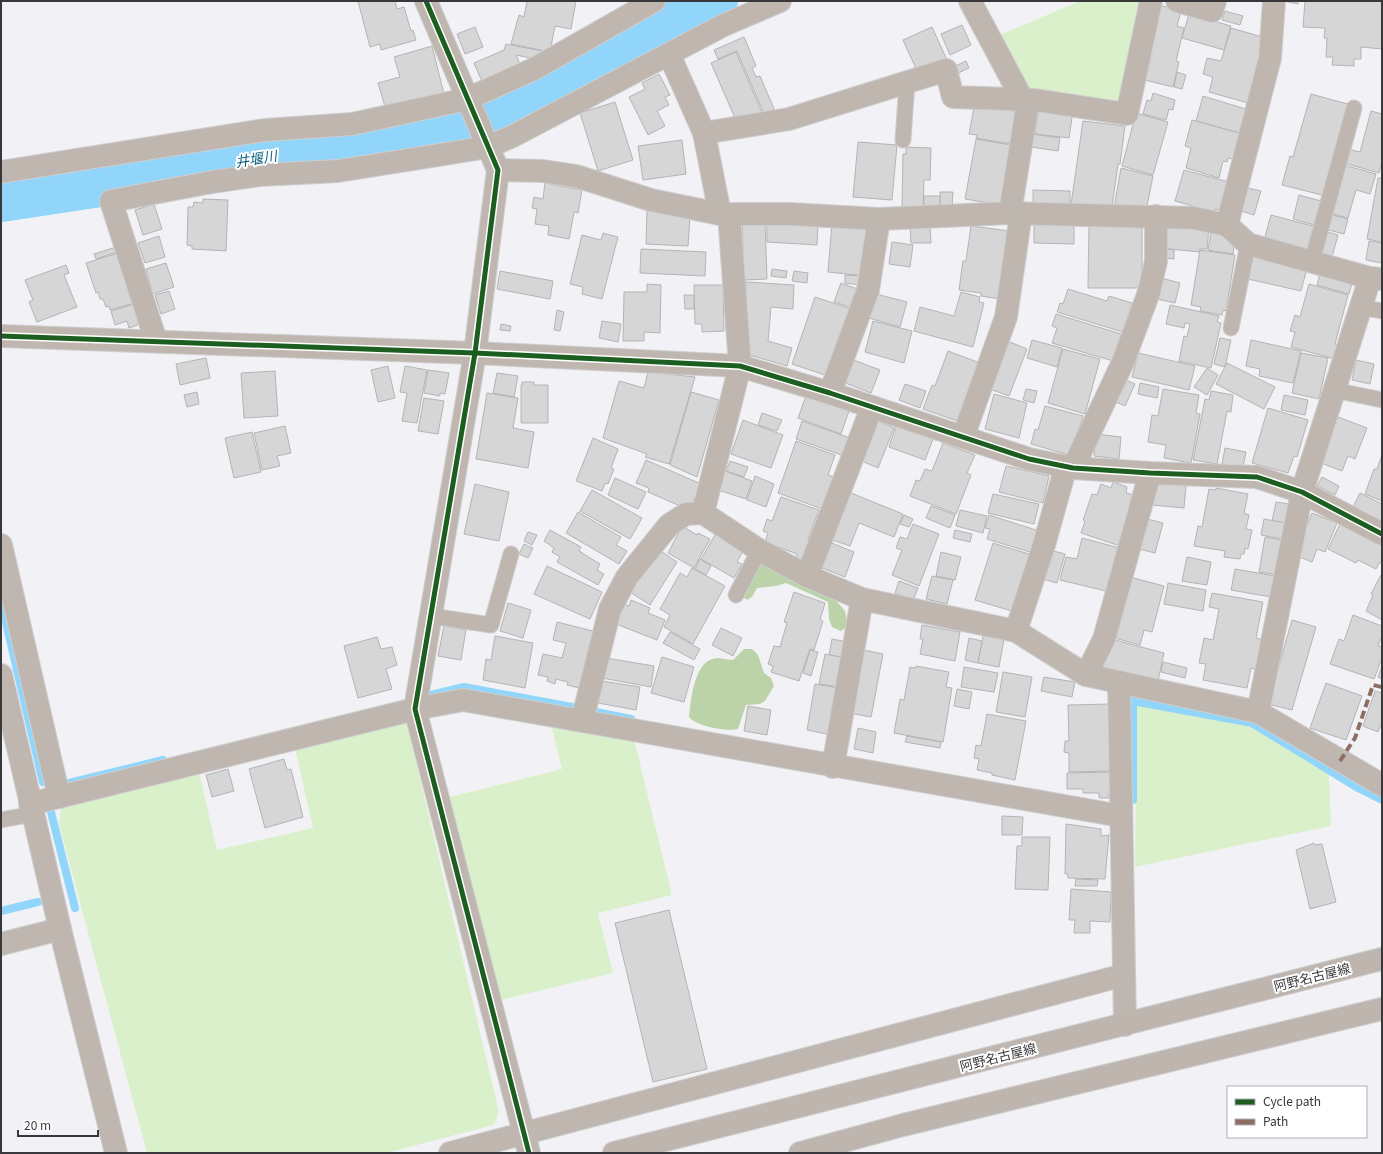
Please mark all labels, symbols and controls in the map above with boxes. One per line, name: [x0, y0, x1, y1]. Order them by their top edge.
water label: 井堰川: [234, 145, 280, 171]
street label: 阿野名古屋線: [1272, 958, 1352, 995]
street label: 阿野名古屋線: [958, 1038, 1038, 1075]
legend: [1227, 1086, 1367, 1138]
text: Cycle path: [1263, 1092, 1321, 1109]
scale bar: [18, 1112, 98, 1138]
text: Path: [1263, 1112, 1288, 1129]
text: 20 m: [24, 1116, 51, 1133]

